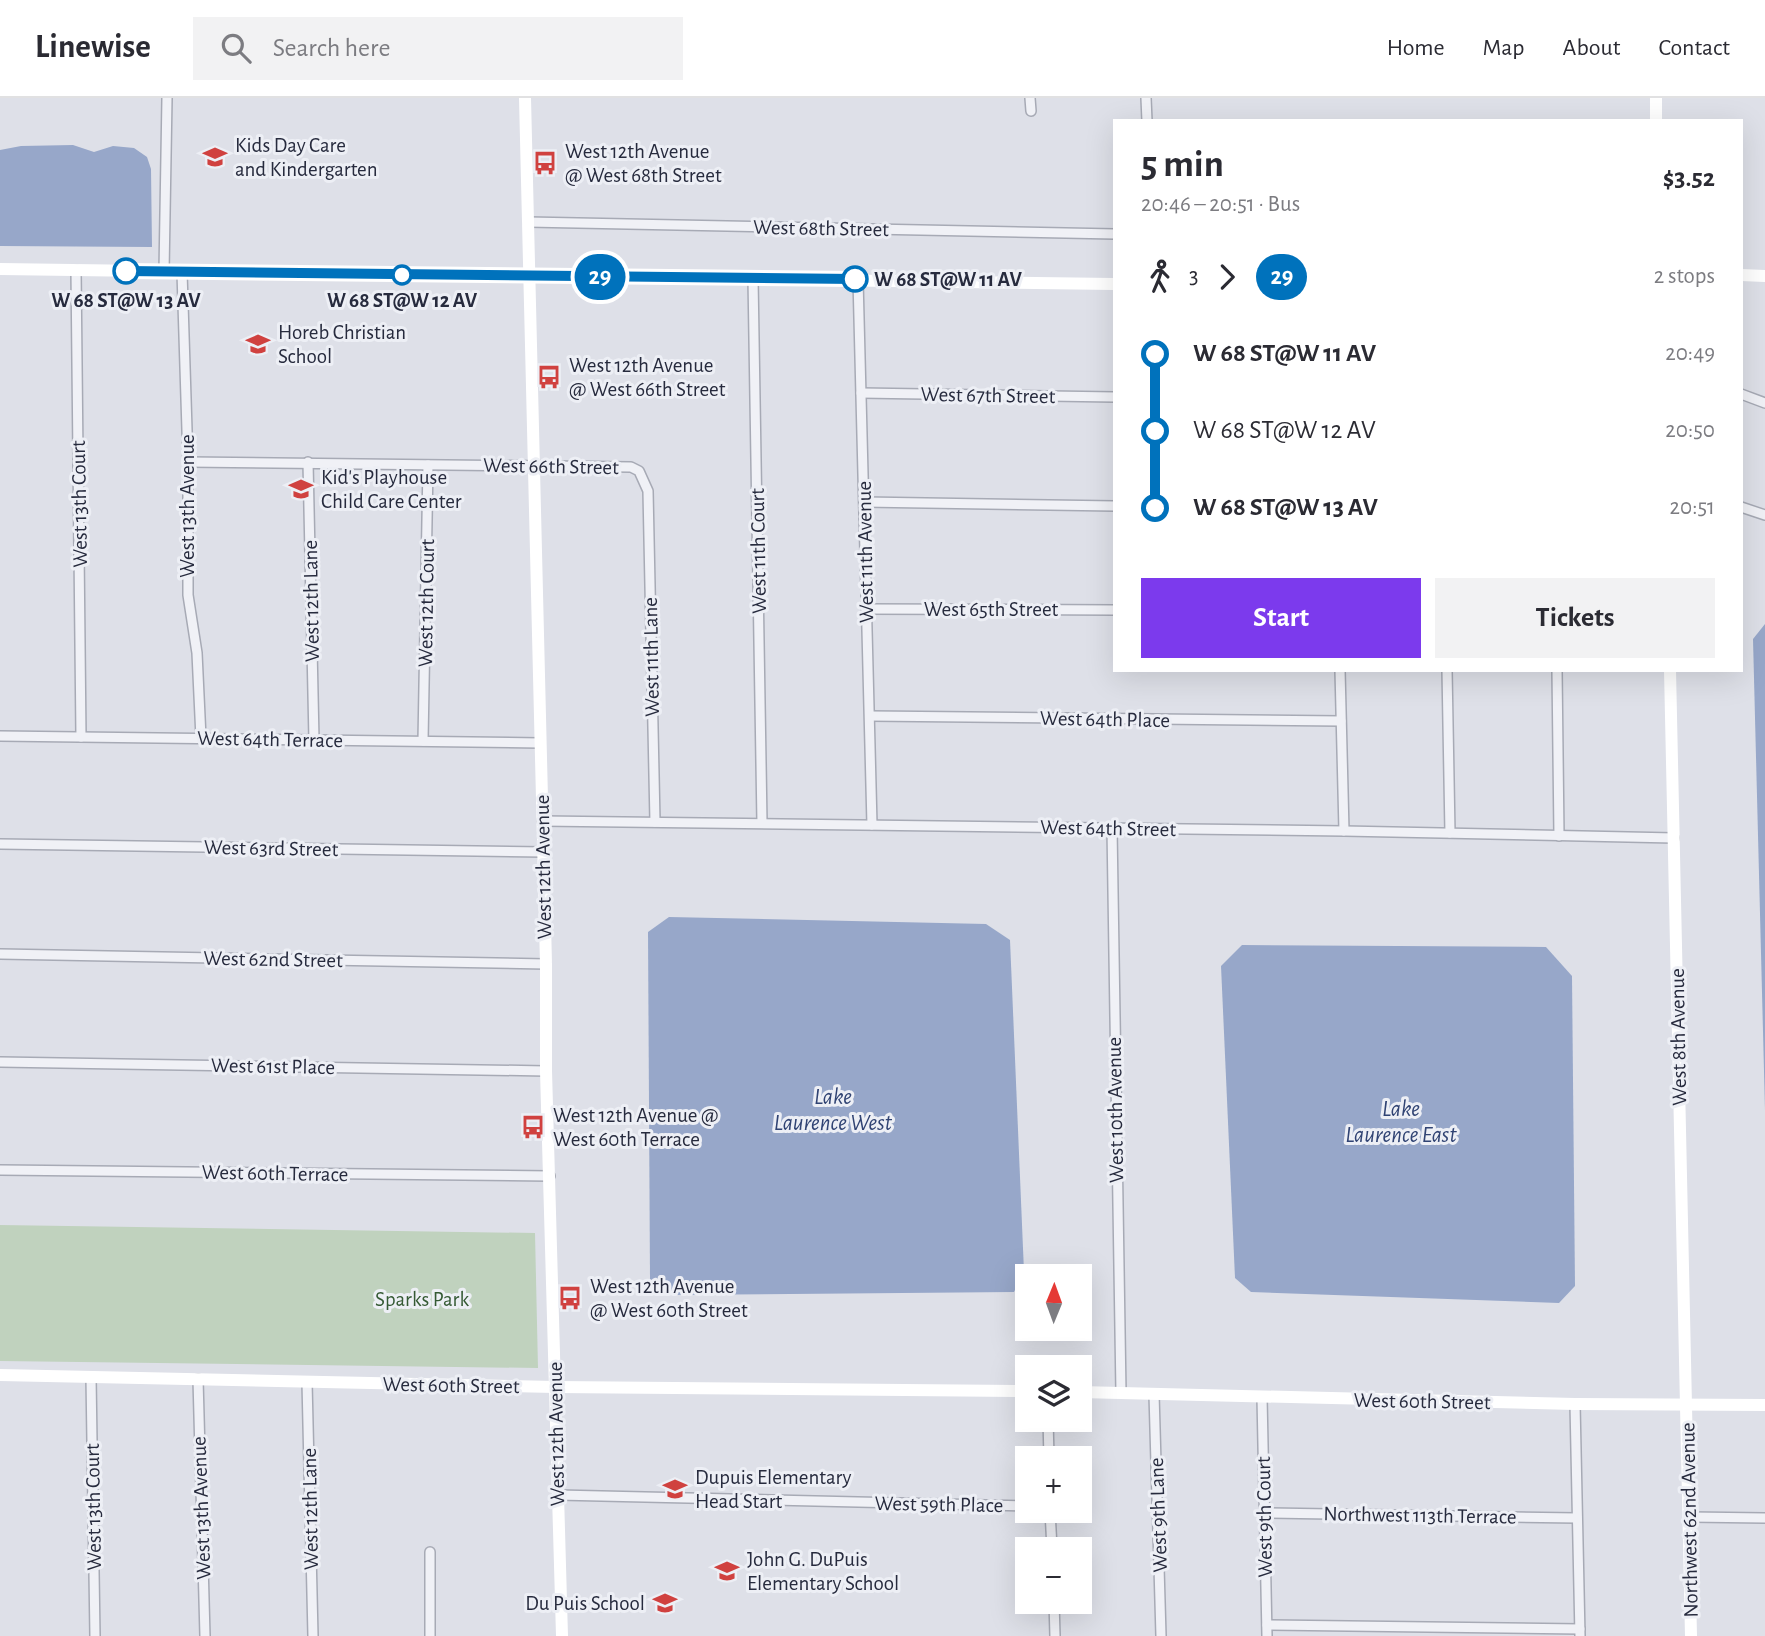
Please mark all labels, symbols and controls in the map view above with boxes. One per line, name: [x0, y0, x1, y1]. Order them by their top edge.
search box: [193, 17, 683, 80]
icon: search: [217, 29, 255, 67]
text: Linewise: [35, 31, 151, 64]
text: Search here: [273, 35, 390, 61]
text: Home: [1387, 36, 1445, 60]
text: Map: [1483, 36, 1525, 60]
text: About: [1563, 36, 1620, 60]
text: Contact: [1658, 36, 1730, 60]
place label: Kids Day Care and Kindergarten: [235, 135, 378, 180]
place label: West 12th Avenue @ West 68th Street: [565, 141, 722, 186]
school or university icon: Kids Day Care and Kindergarten: [201, 143, 229, 171]
text: 5 min: [1141, 146, 1224, 184]
bus stop icon: West 12th Avenue @ West 68th Street: [531, 149, 559, 177]
text: $3.52: [1663, 165, 1715, 191]
text: 20:46 – 20:51 · Bus: [1141, 193, 1300, 216]
street label: West 68th Street: [753, 217, 889, 240]
line badge: 29: [568, 254, 632, 300]
marker: W 68 ST@W 13 AV: [113, 258, 139, 284]
icon: walk: [1141, 258, 1179, 296]
icon: forward: [1208, 258, 1246, 296]
marker: W 68 ST@W 12 AV: [392, 265, 412, 285]
text: 29: [589, 265, 611, 289]
text: 3: [1189, 265, 1198, 288]
text: 29: [1270, 265, 1293, 289]
text: 2 stops: [1654, 265, 1715, 288]
marker: W 68 ST@W 11 AV: [842, 266, 868, 292]
place label: W 68 ST@W 11 AV: [874, 269, 1022, 290]
place label: W 68 ST@W 13 AV: [51, 290, 201, 311]
place label: W 68 ST@W 12 AV: [327, 290, 478, 311]
place label: Horeb Christian School: [278, 322, 406, 367]
school or university icon: Horeb Christian School: [244, 330, 272, 358]
text: W 68 ST@W 11 AV: [1193, 340, 1376, 366]
text: 20:49: [1665, 342, 1715, 365]
place label: West 12th Avenue @ West 66th Street: [569, 355, 726, 400]
bus stop icon: West 12th Avenue @ West 66th Street: [535, 363, 563, 391]
street label: West 67th Street: [921, 384, 1056, 407]
text: W 68 ST@W 12 AV: [1193, 417, 1376, 443]
text: 20:50: [1665, 419, 1715, 442]
street label: West 13th Avenue: [177, 434, 198, 578]
street label: West 13th Court: [68, 440, 91, 568]
street label: West 66th Street: [483, 455, 619, 478]
place label: Kid's Playhouse Child Care Center: [321, 467, 462, 512]
school or university icon: Kid's Playhouse Child Care Center: [287, 475, 315, 503]
street label: West 11th Avenue: [854, 481, 877, 623]
street label: West 11th Court: [747, 488, 770, 614]
text: W 68 ST@W 13 AV: [1193, 494, 1378, 520]
text: 20:51: [1670, 496, 1715, 519]
street label: West 12th Court: [415, 538, 438, 667]
street label: West 12th Lane: [300, 540, 323, 662]
button: Start: [1141, 578, 1421, 658]
button: Tickets: [1435, 578, 1715, 658]
street label: West 11th Lane: [640, 597, 663, 717]
street label: West 65th Street: [924, 599, 1059, 620]
street label: West 64th Place: [1040, 708, 1170, 731]
street label: West 64th Terrace: [197, 728, 343, 751]
street label: West 12th Avenue: [532, 795, 555, 939]
street label: West 64th Street: [1040, 817, 1176, 840]
street label: West 63rd Street: [204, 837, 339, 860]
street label: West 62nd Street: [203, 948, 343, 971]
street label: West 8th Avenue: [1667, 968, 1690, 1106]
street label: West 10th Avenue: [1104, 1037, 1127, 1183]
street label: West 61st Place: [211, 1055, 335, 1078]
water label: Lake Laurence West: [774, 1086, 893, 1135]
water label: Lake Laurence East: [1345, 1098, 1457, 1147]
place label: West 12th Avenue @ West 60th Terrace: [553, 1105, 718, 1150]
bus stop icon: West 12th Avenue @ West 60th Terrace: [519, 1113, 547, 1141]
street label: West 60th Terrace: [201, 1162, 349, 1185]
north arrow: [1015, 1264, 1092, 1340]
map controls: [1015, 1264, 1092, 1614]
place label: West 12th Avenue @ West 60th Street: [590, 1276, 748, 1321]
bus stop icon: West 12th Avenue @ West 60th Street: [556, 1284, 584, 1312]
park label: Sparks Park: [375, 1289, 469, 1310]
button: layers: [1015, 1355, 1092, 1432]
street label: West 12th Avenue: [545, 1362, 568, 1506]
street label: West 60th Street: [382, 1374, 520, 1397]
street label: West 60th Street: [1353, 1390, 1491, 1413]
street label: Northwest 62nd Avenue: [1677, 1422, 1702, 1618]
street label: West 13th Avenue: [188, 1436, 214, 1580]
street label: West 13th Court: [82, 1443, 105, 1571]
button: +: [1015, 1446, 1092, 1523]
street label: West 12th Lane: [299, 1448, 322, 1570]
street label: West 9th Court: [1253, 1456, 1276, 1578]
street label: West 9th Lane: [1146, 1457, 1171, 1573]
place label: Dupuis Elementary Head Start: [695, 1467, 852, 1512]
school or university icon: Dupuis Elementary Head Start: [661, 1475, 689, 1503]
street label: West 59th Place: [874, 1493, 1004, 1516]
street label: Northwest 113th Terrace: [1323, 1503, 1517, 1528]
button: −: [1015, 1537, 1092, 1614]
place label: John G. DuPuis Elementary School: [747, 1549, 899, 1594]
school or university icon: John G. DuPuis Elementary School: [713, 1557, 741, 1585]
school or university icon: Du Puis School: [651, 1589, 679, 1617]
place label: Du Puis School: [525, 1593, 645, 1614]

